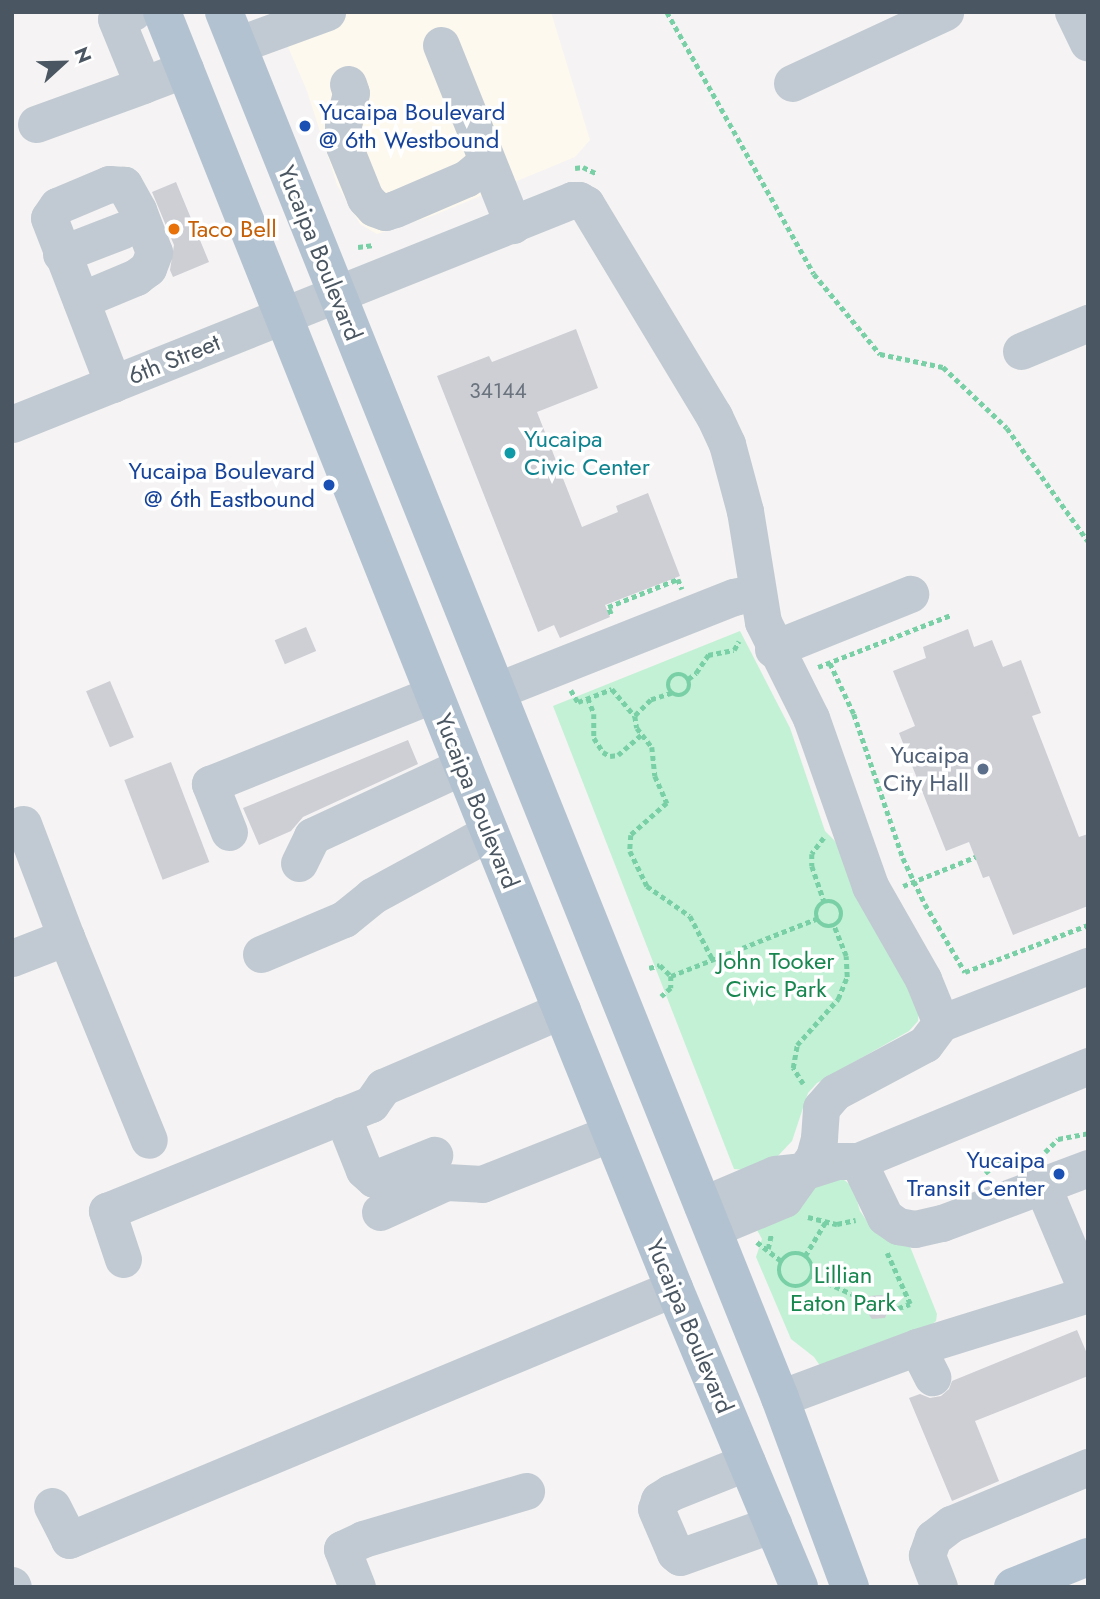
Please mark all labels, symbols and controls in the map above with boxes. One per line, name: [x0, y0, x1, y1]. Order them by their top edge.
north arrow: [28, 28, 98, 98]
text: N: [68, 43, 98, 67]
place label: Yucaipa Boulevard @ 6th Westbound: [319, 98, 505, 154]
marker: Yucaipa Boulevard @ 6th Westbound: [297, 118, 313, 134]
street label: Yucaipa Boulevard: [272, 161, 368, 345]
place label: Taco Bell: [188, 215, 277, 243]
marker: Taco Bell: [166, 221, 182, 237]
street label: 6th Street: [124, 328, 224, 390]
house number: 34144: [469, 378, 527, 404]
place label: Yucaipa Civic Center: [524, 425, 650, 481]
marker: Yucaipa Civic Center: [502, 445, 518, 461]
place label: Yucaipa Boulevard @ 6th Eastbound: [129, 457, 315, 513]
marker: Yucaipa Boulevard @ 6th Eastbound: [321, 477, 337, 493]
street label: Yucaipa Boulevard: [429, 709, 525, 893]
place label: Yucaipa City Hall: [883, 741, 969, 797]
marker: Yucaipa City Hall: [975, 761, 991, 777]
park label: John Tooker Civic Park: [717, 947, 835, 1003]
place label: Yucaipa Transit Center: [907, 1146, 1045, 1202]
marker: Yucaipa Transit Center: [1051, 1166, 1067, 1182]
street label: Yucaipa Boulevard: [640, 1235, 740, 1417]
park label: Lillian Eaton Park: [790, 1261, 896, 1317]

